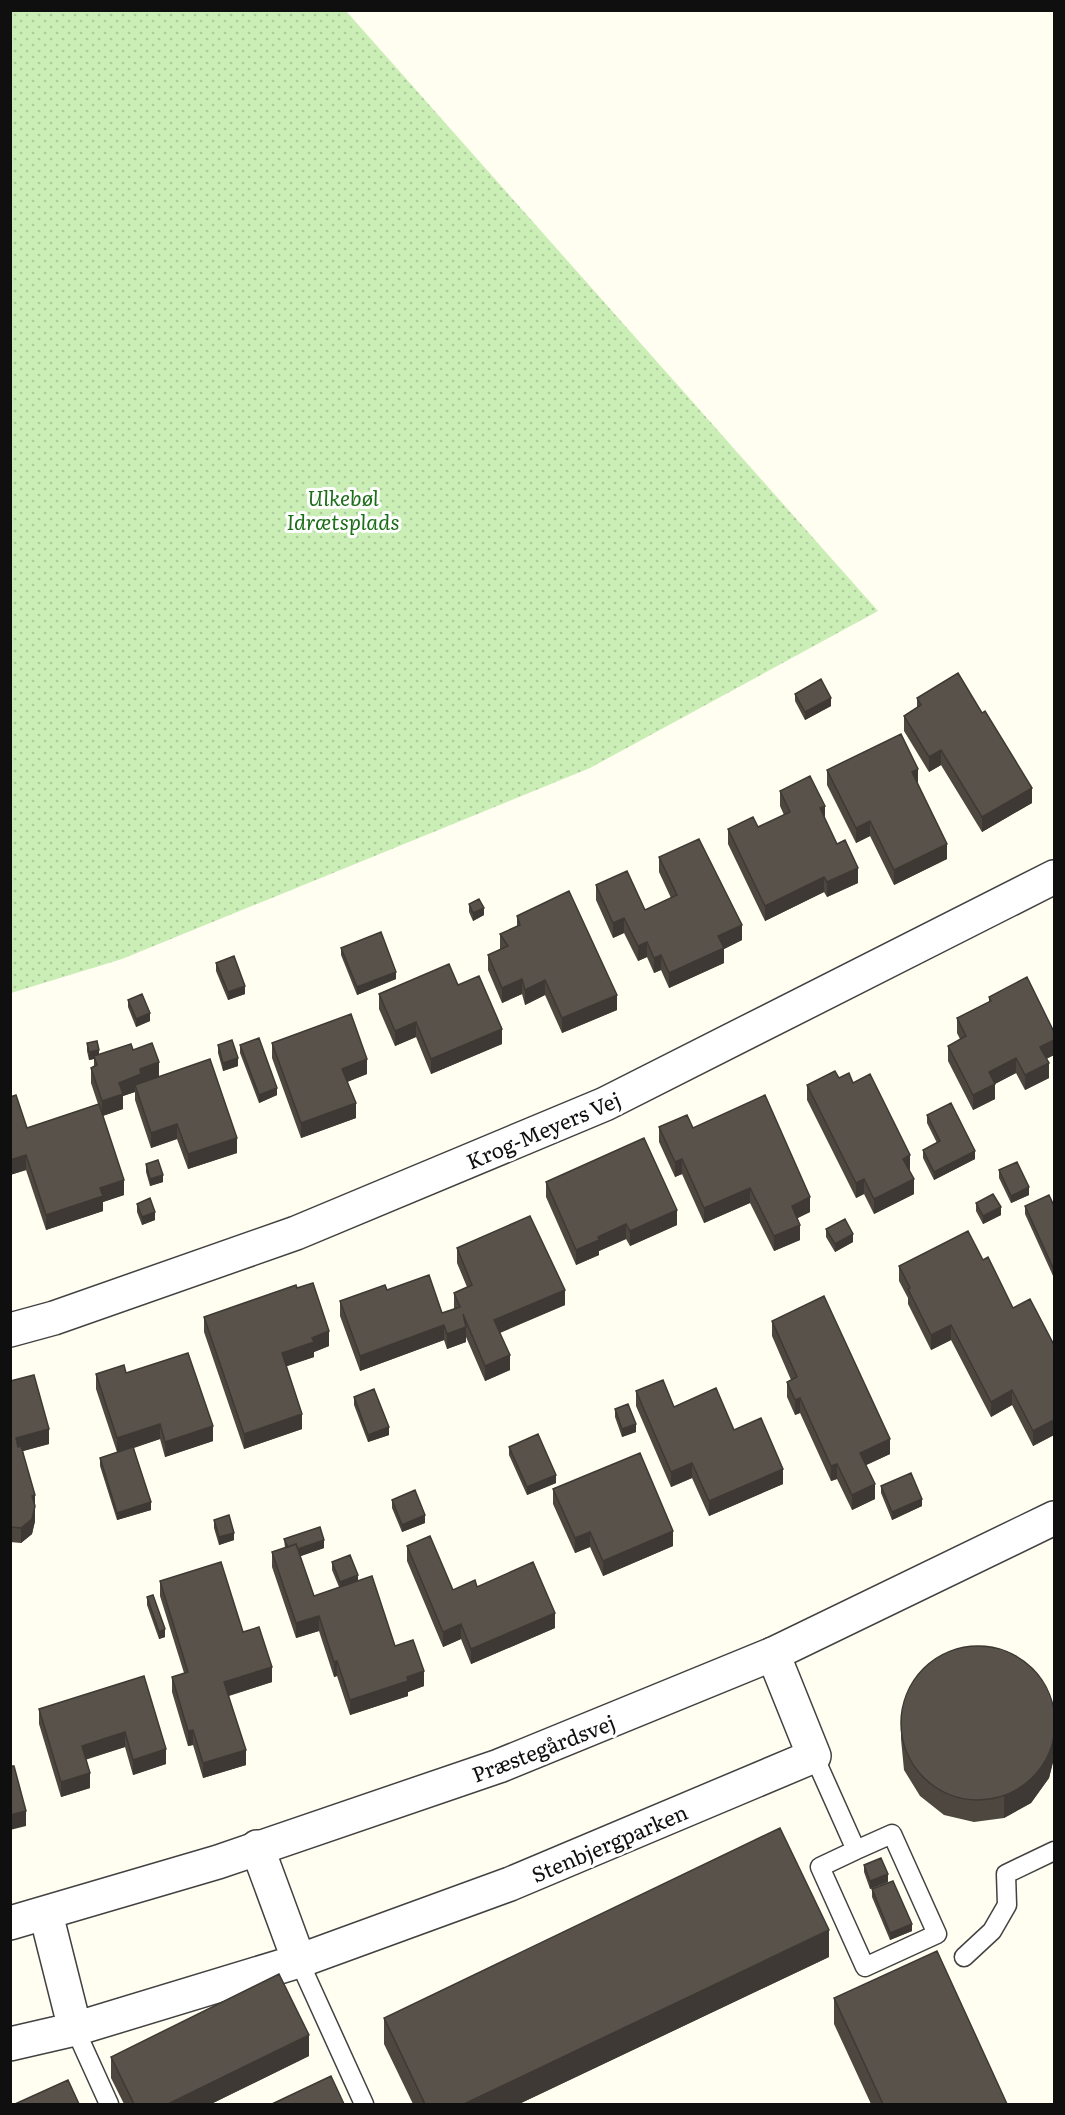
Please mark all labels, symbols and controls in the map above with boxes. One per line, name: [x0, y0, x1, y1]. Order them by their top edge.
park label: Ulkebøl Idrætsplads: [287, 481, 399, 536]
street label: Krog-Meyers Vej: [461, 1083, 625, 1175]
street label: Præstegårdsvej: [467, 1705, 619, 1789]
street label: Stenbjergparken: [526, 1795, 692, 1889]

